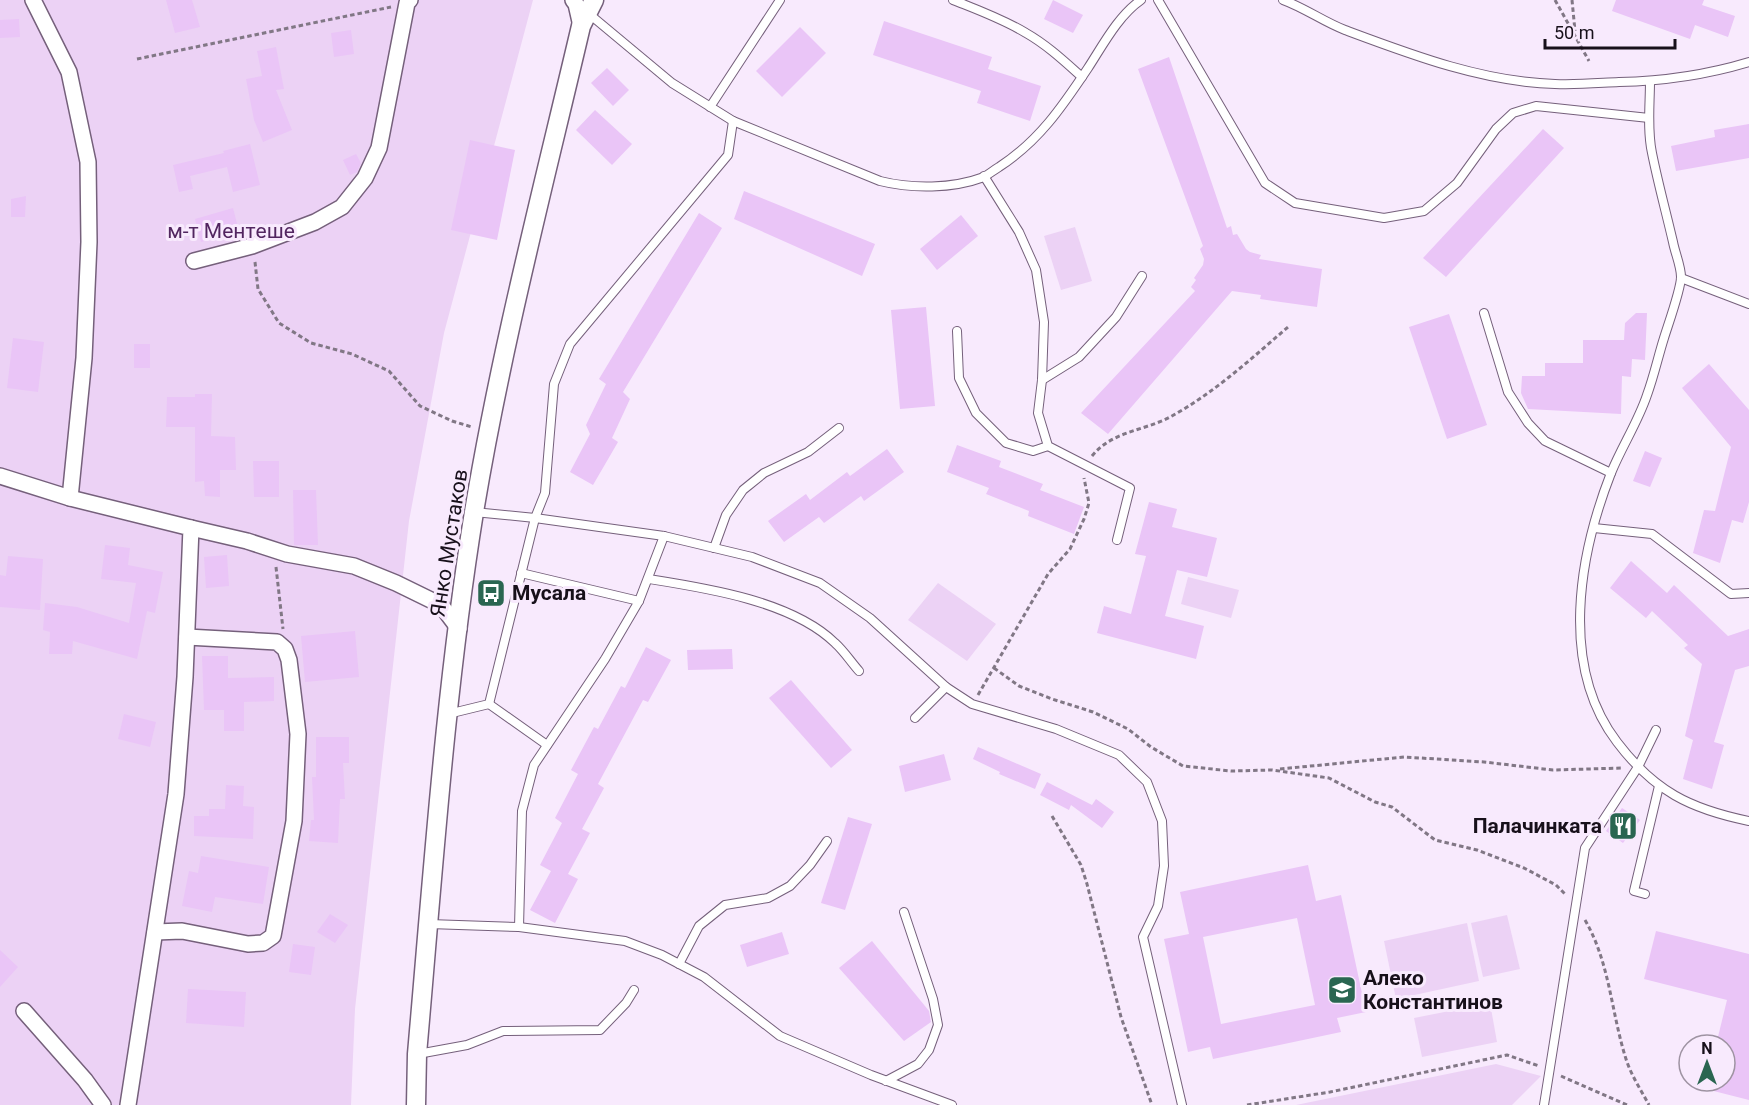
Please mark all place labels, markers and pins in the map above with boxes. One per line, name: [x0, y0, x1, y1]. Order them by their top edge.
bus stop icon: Мусала: [475, 577, 507, 609]
place label: Мусала: [512, 581, 586, 605]
restaurant icon: Палачинката: [1607, 810, 1639, 842]
place label: Палачинката: [1473, 814, 1602, 838]
place label: Алеко Константинов: [1363, 966, 1503, 1014]
school or university icon: Алеко Константинов: [1326, 974, 1358, 1006]

